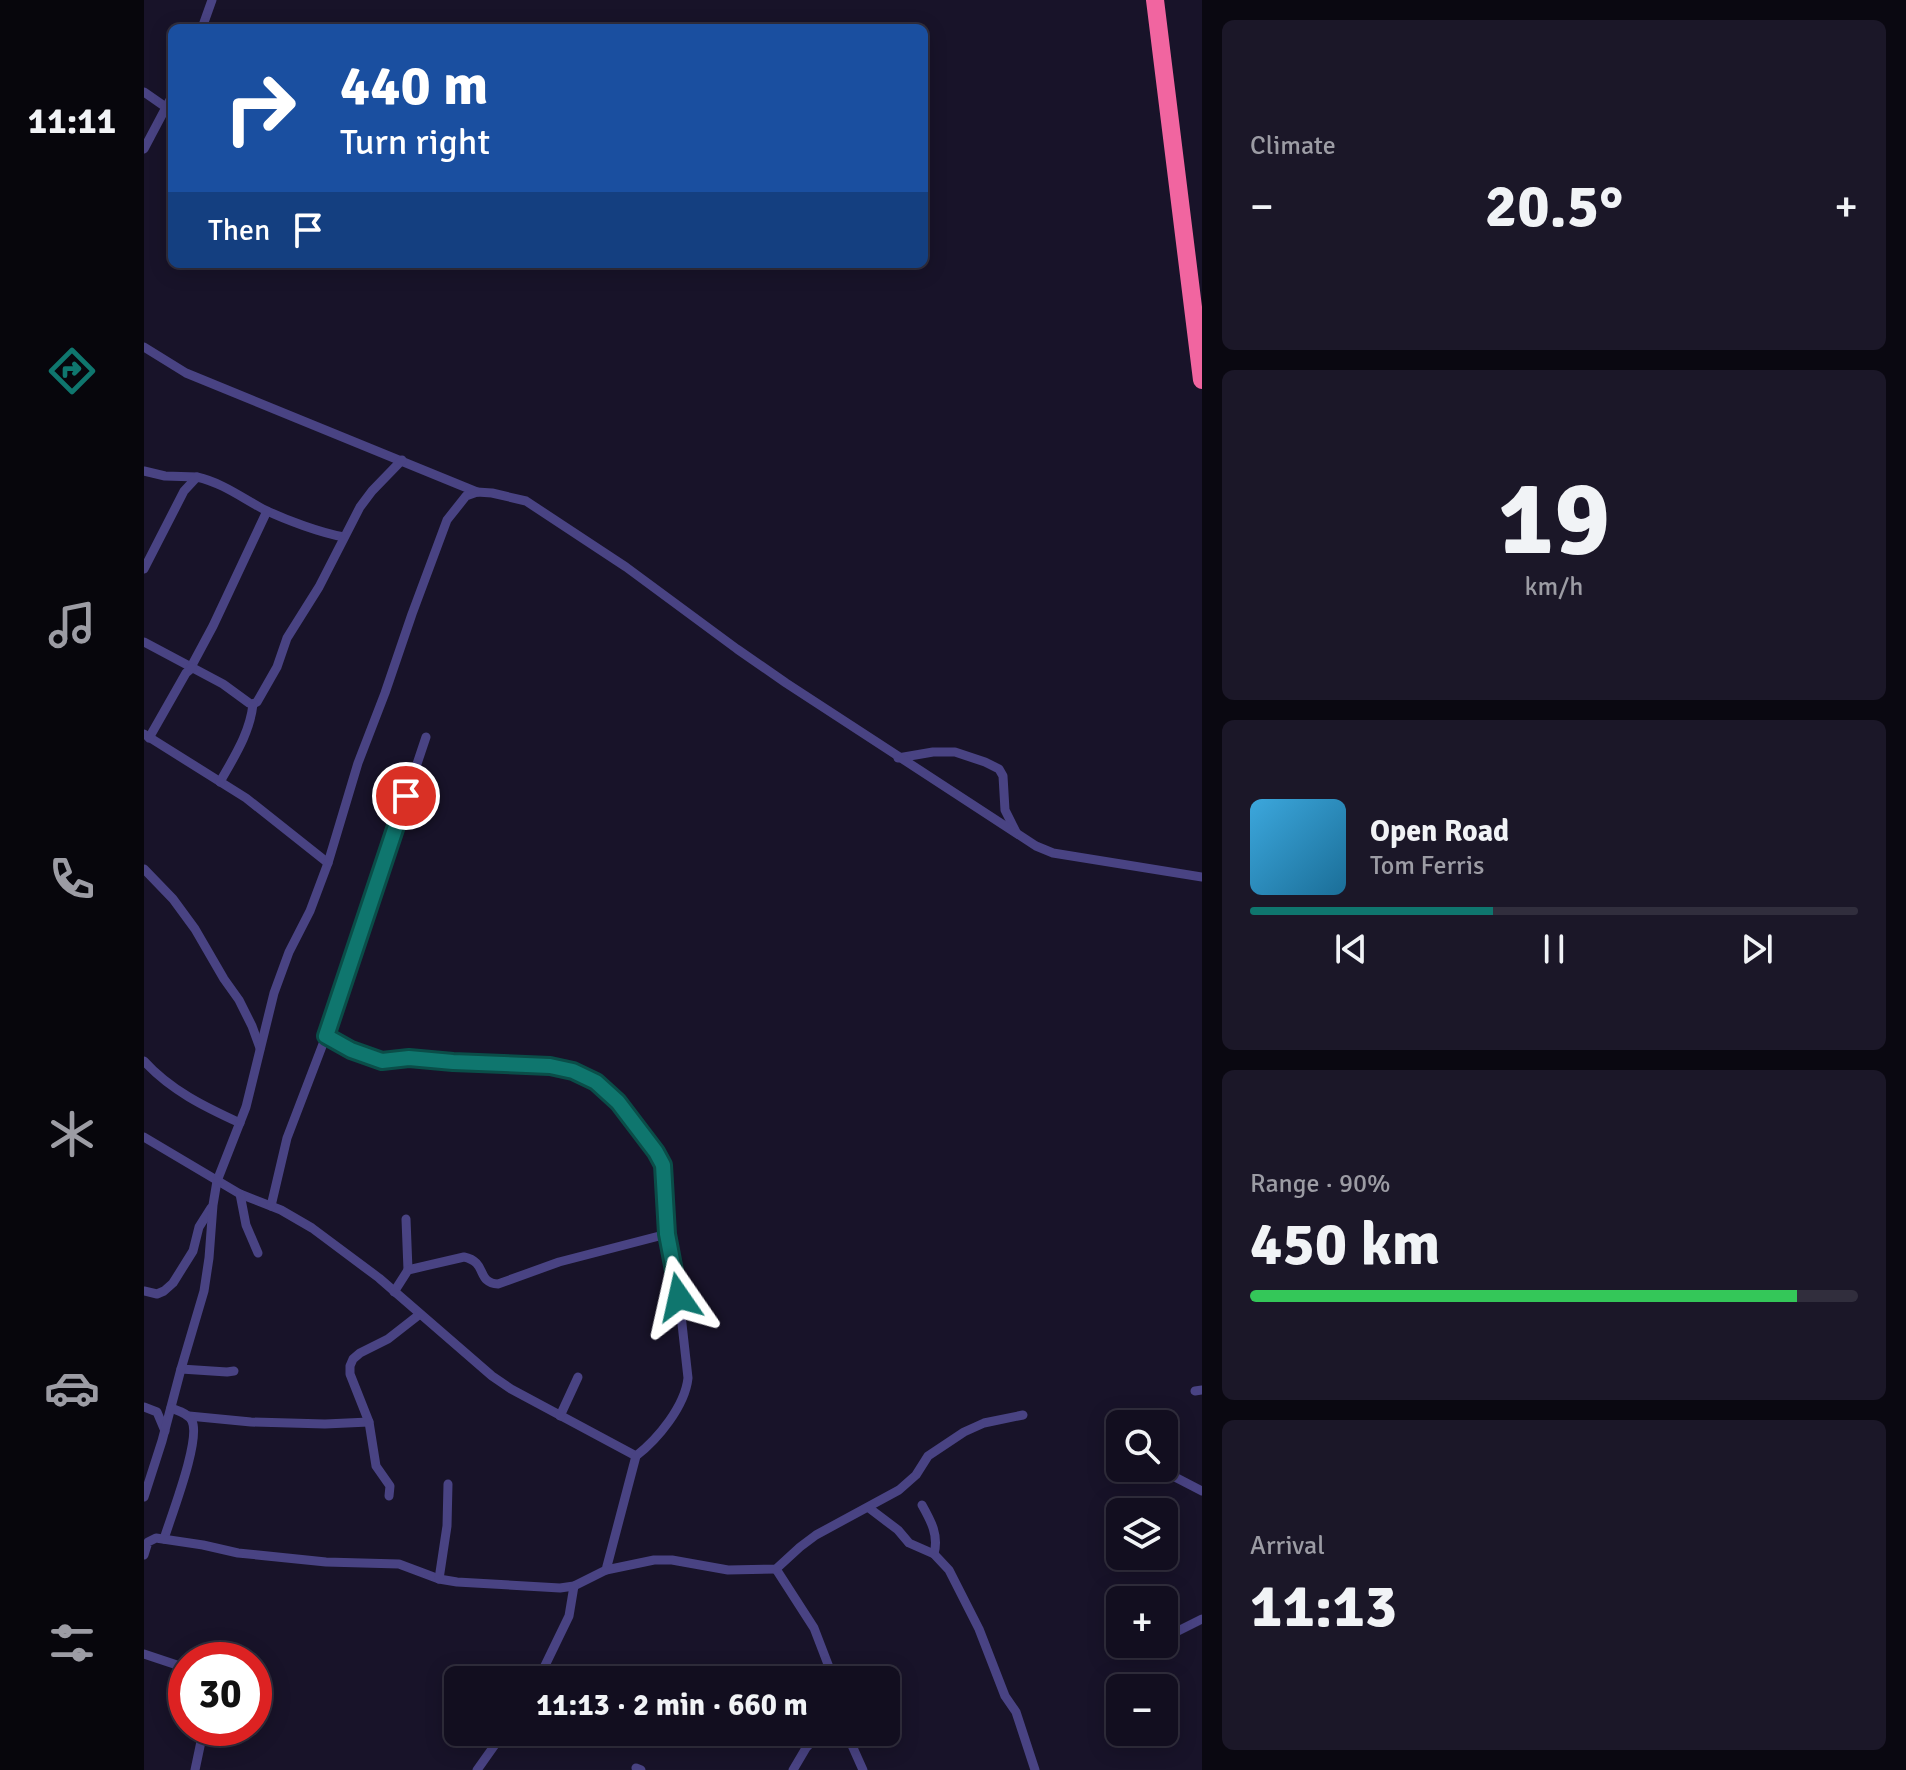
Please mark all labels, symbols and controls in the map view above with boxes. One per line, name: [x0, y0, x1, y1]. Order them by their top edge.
text: 440 m: [340, 51, 488, 120]
icon: right: [208, 56, 312, 160]
text: 11:11: [28, 99, 116, 144]
text: Turn right: [340, 120, 490, 165]
text: Climate: [1250, 130, 1336, 162]
text: 20.5°: [1485, 170, 1623, 244]
text: −: [1250, 180, 1274, 234]
text: +: [1834, 180, 1858, 234]
icon: arrive: [286, 208, 330, 252]
text: Then: [208, 212, 270, 249]
icon: directions: [44, 343, 100, 399]
text: 19: [1498, 455, 1610, 583]
text: km/h: [1525, 571, 1583, 603]
icon: music: [44, 597, 100, 653]
pin: [372, 762, 440, 830]
icon: arrive: [384, 774, 428, 818]
text: Open Road: [1370, 813, 1509, 850]
text: Tom Ferris: [1370, 850, 1484, 882]
icon: phone: [44, 851, 100, 907]
icon: previous: [1329, 927, 1373, 971]
icon: pause: [1532, 927, 1576, 971]
icon: next: [1735, 927, 1779, 971]
icon: climate: [44, 1106, 100, 1162]
text: Range · 90%: [1250, 1168, 1391, 1200]
text: 450 km: [1250, 1208, 1440, 1282]
position arrow: [637, 1255, 721, 1339]
icon: car: [44, 1360, 100, 1416]
map controls: [1106, 1410, 1178, 1746]
button: search: [1106, 1410, 1178, 1482]
button: layers: [1106, 1498, 1178, 1570]
text: Arrival: [1250, 1530, 1325, 1562]
text: 11:13: [1250, 1570, 1397, 1644]
button: +: [1106, 1586, 1178, 1658]
icon: filters: [44, 1615, 100, 1671]
speed limit sign: 30: [168, 1642, 272, 1746]
button: −: [1106, 1674, 1178, 1746]
text: 11:13 · 2 min · 660 m: [536, 1687, 808, 1724]

